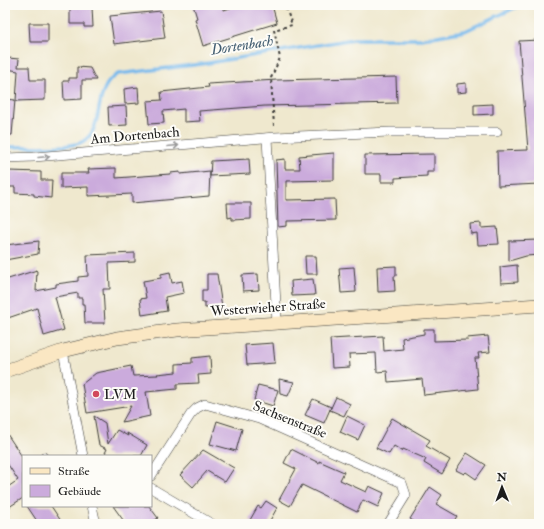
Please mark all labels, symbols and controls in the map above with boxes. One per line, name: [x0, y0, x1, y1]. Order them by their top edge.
water label: Dortenbach: [209, 31, 275, 60]
street label: Am Dortenbach: [89, 123, 181, 148]
one-way arrow: [167, 142, 180, 149]
one-way arrow: [37, 153, 50, 160]
street label: Westerwieher Straße: [209, 295, 326, 320]
place label: LVM: [104, 386, 137, 403]
marker: LVM: [91, 389, 101, 399]
street label: Sachsenstraße: [250, 397, 329, 442]
legend: [22, 455, 152, 507]
text: Straße: [58, 464, 89, 479]
north arrow: [482, 467, 522, 507]
text: N: [496, 471, 508, 484]
text: Gebäude: [58, 484, 101, 499]

